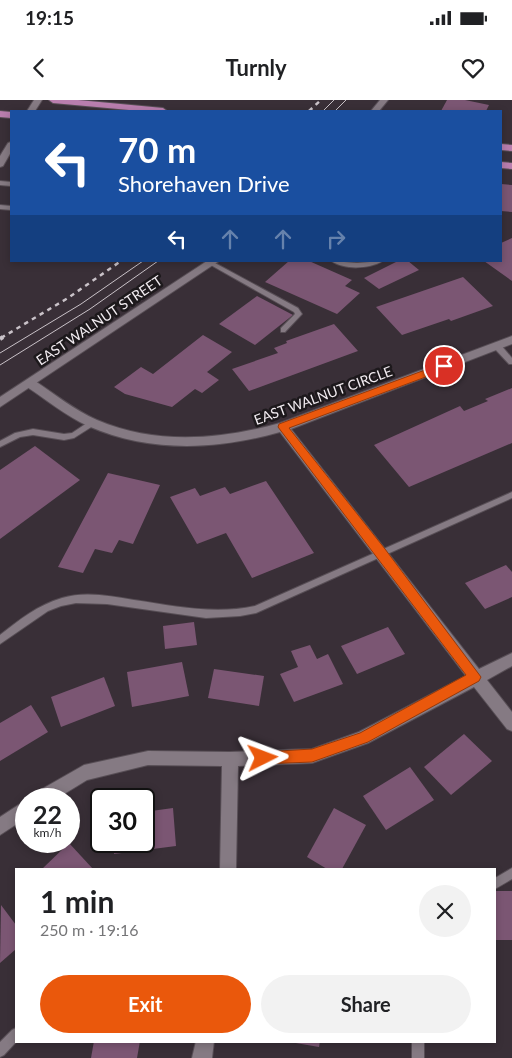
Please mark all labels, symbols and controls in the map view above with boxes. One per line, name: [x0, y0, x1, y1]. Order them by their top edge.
text: 19:15: [25, 6, 74, 29]
icon: back: [25, 54, 53, 82]
text: Turnly: [225, 54, 287, 81]
icon: heart: [459, 54, 487, 82]
text: 70 m: [118, 128, 196, 170]
icon: left: [35, 130, 100, 195]
text: Shorehaven Drive: [118, 170, 290, 197]
icon: left: [163, 225, 191, 253]
icon: ahead: [216, 225, 244, 253]
icon: ahead: [269, 225, 297, 253]
icon: right: [322, 225, 350, 253]
street label: EAST WALNUT STREET: [33, 271, 166, 369]
pin: [423, 345, 465, 387]
icon: arrive: [430, 352, 458, 380]
street label: EAST WALNUT CIRCLE: [252, 362, 394, 428]
position arrow: [236, 731, 288, 783]
speed limit sign: 30: [90, 788, 155, 853]
text: 22: [33, 799, 62, 829]
text: km/h: [33, 825, 62, 840]
text: 1 min: [40, 883, 114, 919]
button: close: [419, 885, 471, 937]
text: 250 m · 19:16: [40, 920, 139, 939]
button: Exit: [40, 975, 251, 1033]
button: Share: [261, 975, 471, 1033]

